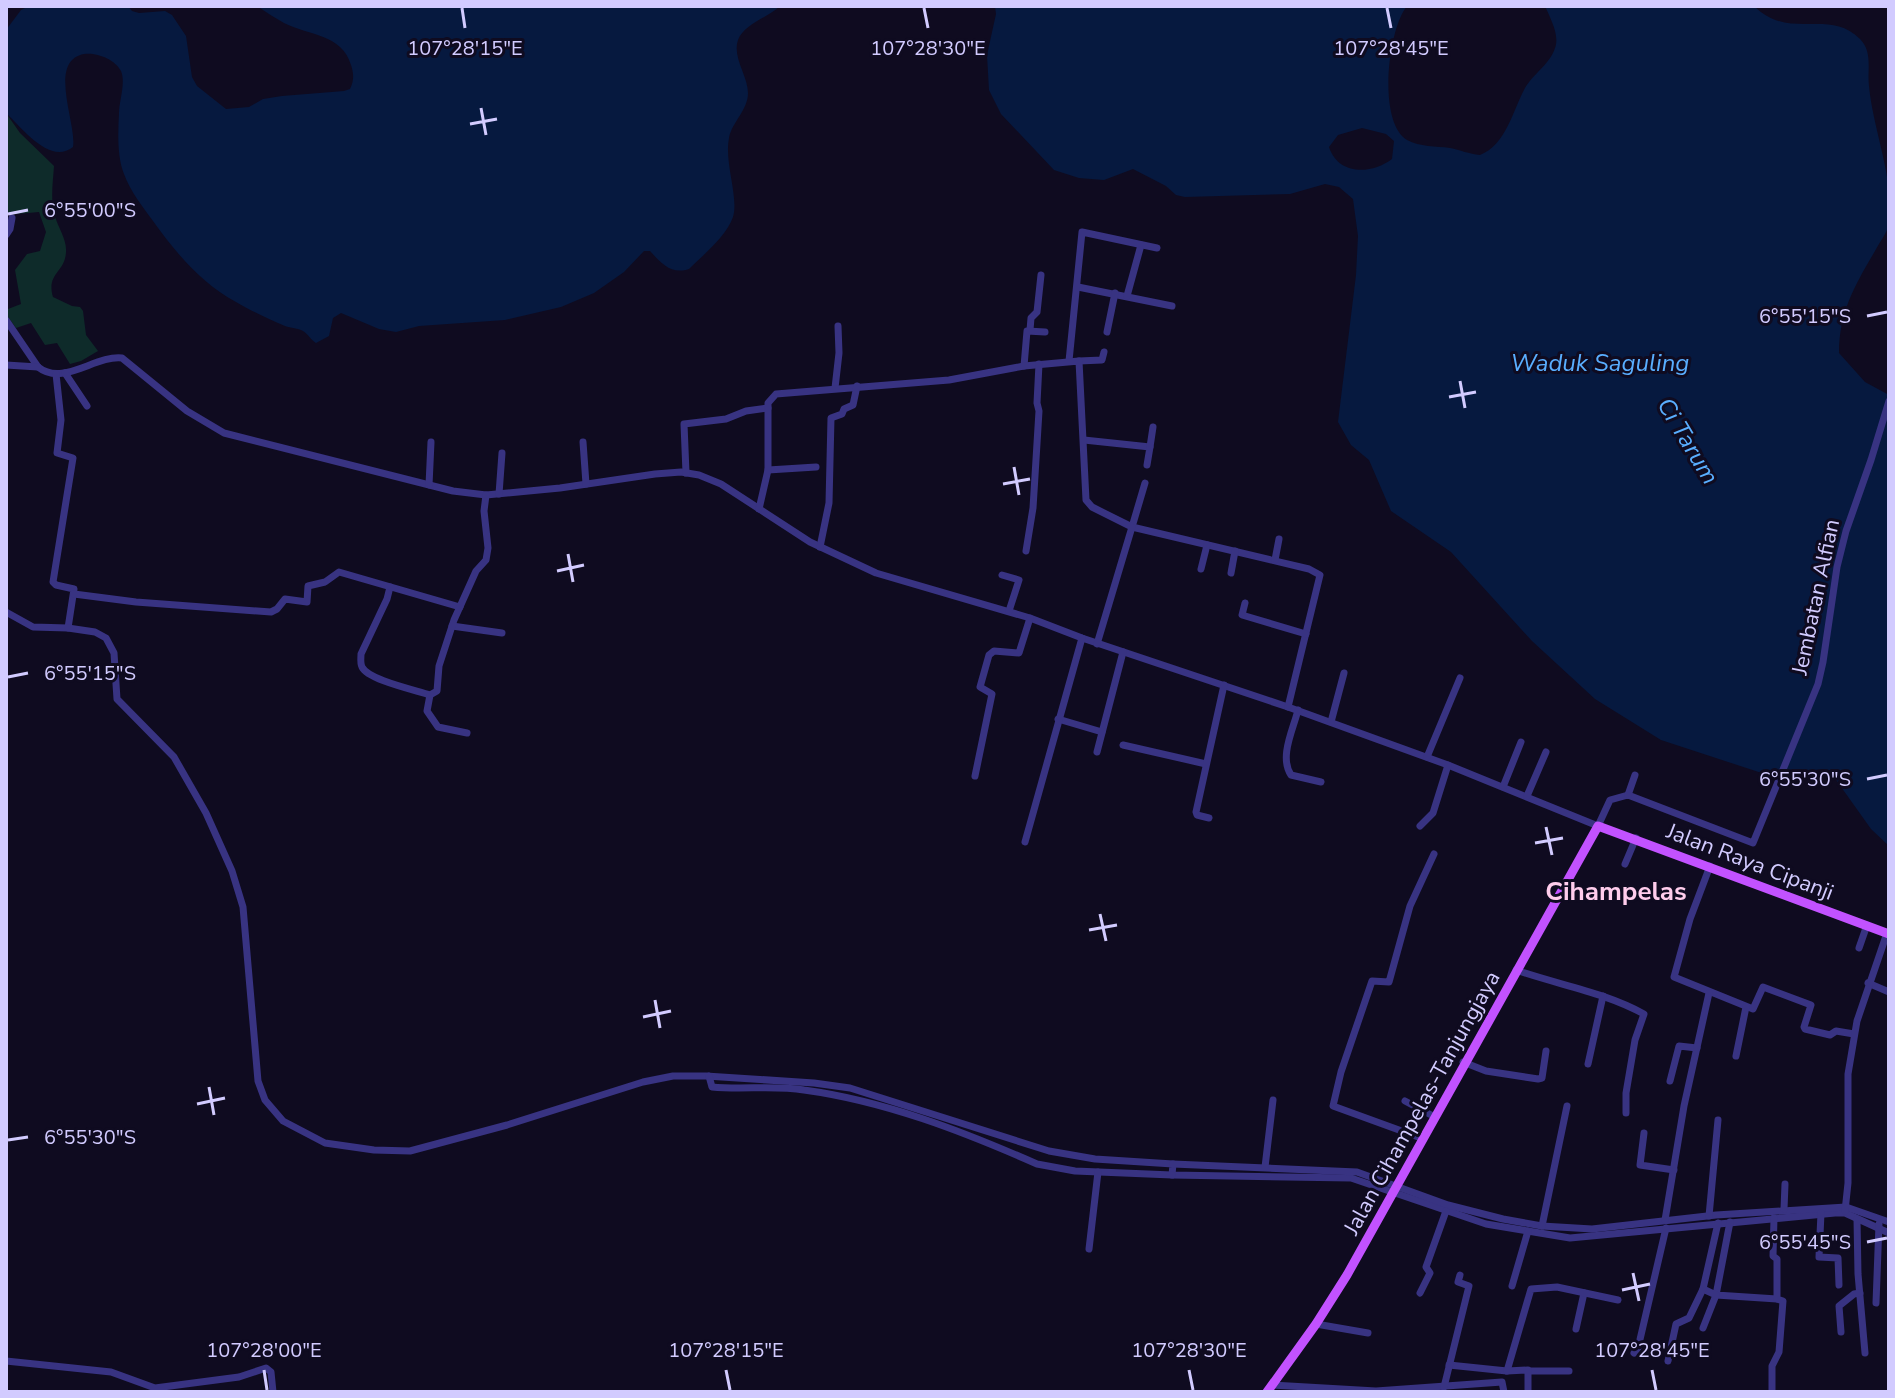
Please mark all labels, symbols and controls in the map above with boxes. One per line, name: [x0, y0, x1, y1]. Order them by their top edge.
text: 107°28'15"E: [407, 35, 523, 62]
text: 107°28'30"E: [870, 35, 986, 62]
text: 107°28'45"E: [1333, 35, 1449, 62]
text: 6°55'00"S: [44, 197, 136, 224]
text: 6°55'15"S: [1759, 303, 1851, 330]
water label: Waduk Saguling: [1511, 347, 1689, 379]
water label: Ci Tarum: [1650, 392, 1726, 490]
street label: Jembatan Alfian: [1785, 516, 1847, 679]
text: 6°55'15"S: [44, 660, 136, 687]
text: 6°55'30"S: [1759, 766, 1851, 793]
street label: Jalan Raya Cipanji: [1661, 816, 1838, 908]
district label: Cihampelas: [1545, 874, 1687, 909]
street label: Jalan Cihampelas-Tanjungjaya: [1336, 966, 1507, 1241]
text: 6°55'30"S: [44, 1124, 136, 1151]
text: 6°55'45"S: [1759, 1229, 1851, 1256]
text: 107°28'00"E: [206, 1337, 322, 1364]
text: 107°28'15"E: [668, 1337, 784, 1364]
text: 107°28'30"E: [1131, 1337, 1247, 1364]
text: 107°28'45"E: [1594, 1337, 1710, 1364]

